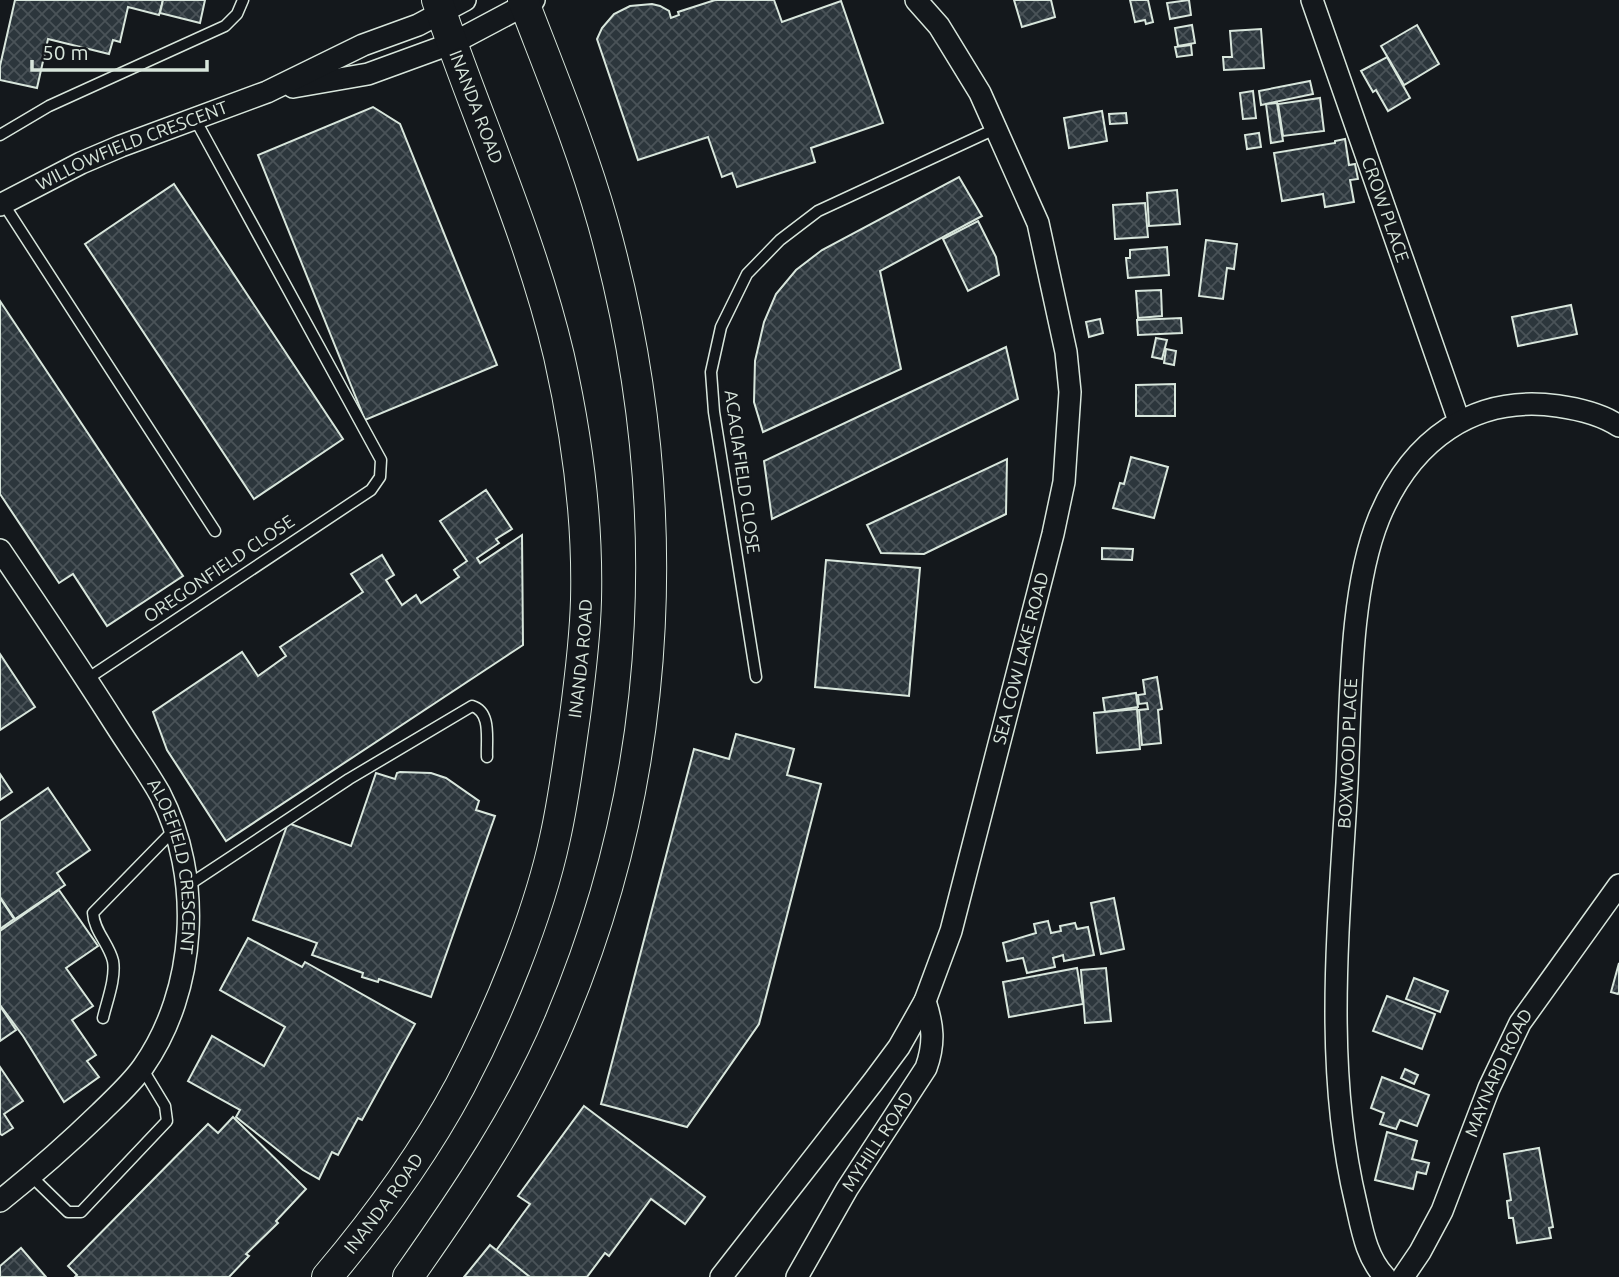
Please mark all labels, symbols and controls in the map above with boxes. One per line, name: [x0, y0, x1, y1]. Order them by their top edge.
scale bar: [32, 28, 206, 72]
text: 50 m: [42, 40, 89, 64]
street label: INANDA ROAD: [446, 47, 508, 166]
street label: WILLOWFIELD CRESCENT: [32, 96, 230, 194]
street label: CROW PLACE: [1359, 154, 1414, 265]
street label: ACACIAFIELD CLOSE: [722, 389, 764, 555]
street label: OREGONFIELD CLOSE: [139, 510, 297, 626]
street label: SEA COW LAKE ROAD: [988, 570, 1052, 746]
street label: INANDA ROAD: [564, 598, 595, 719]
street label: BOXWOOD PLACE: [1333, 677, 1360, 829]
street label: ALOEFIELD CRESCENT: [144, 775, 199, 955]
street label: MAYNARD ROAD: [1460, 1005, 1536, 1140]
street label: MYHILL ROAD: [837, 1087, 917, 1195]
street label: INANDA ROAD: [340, 1149, 426, 1257]

